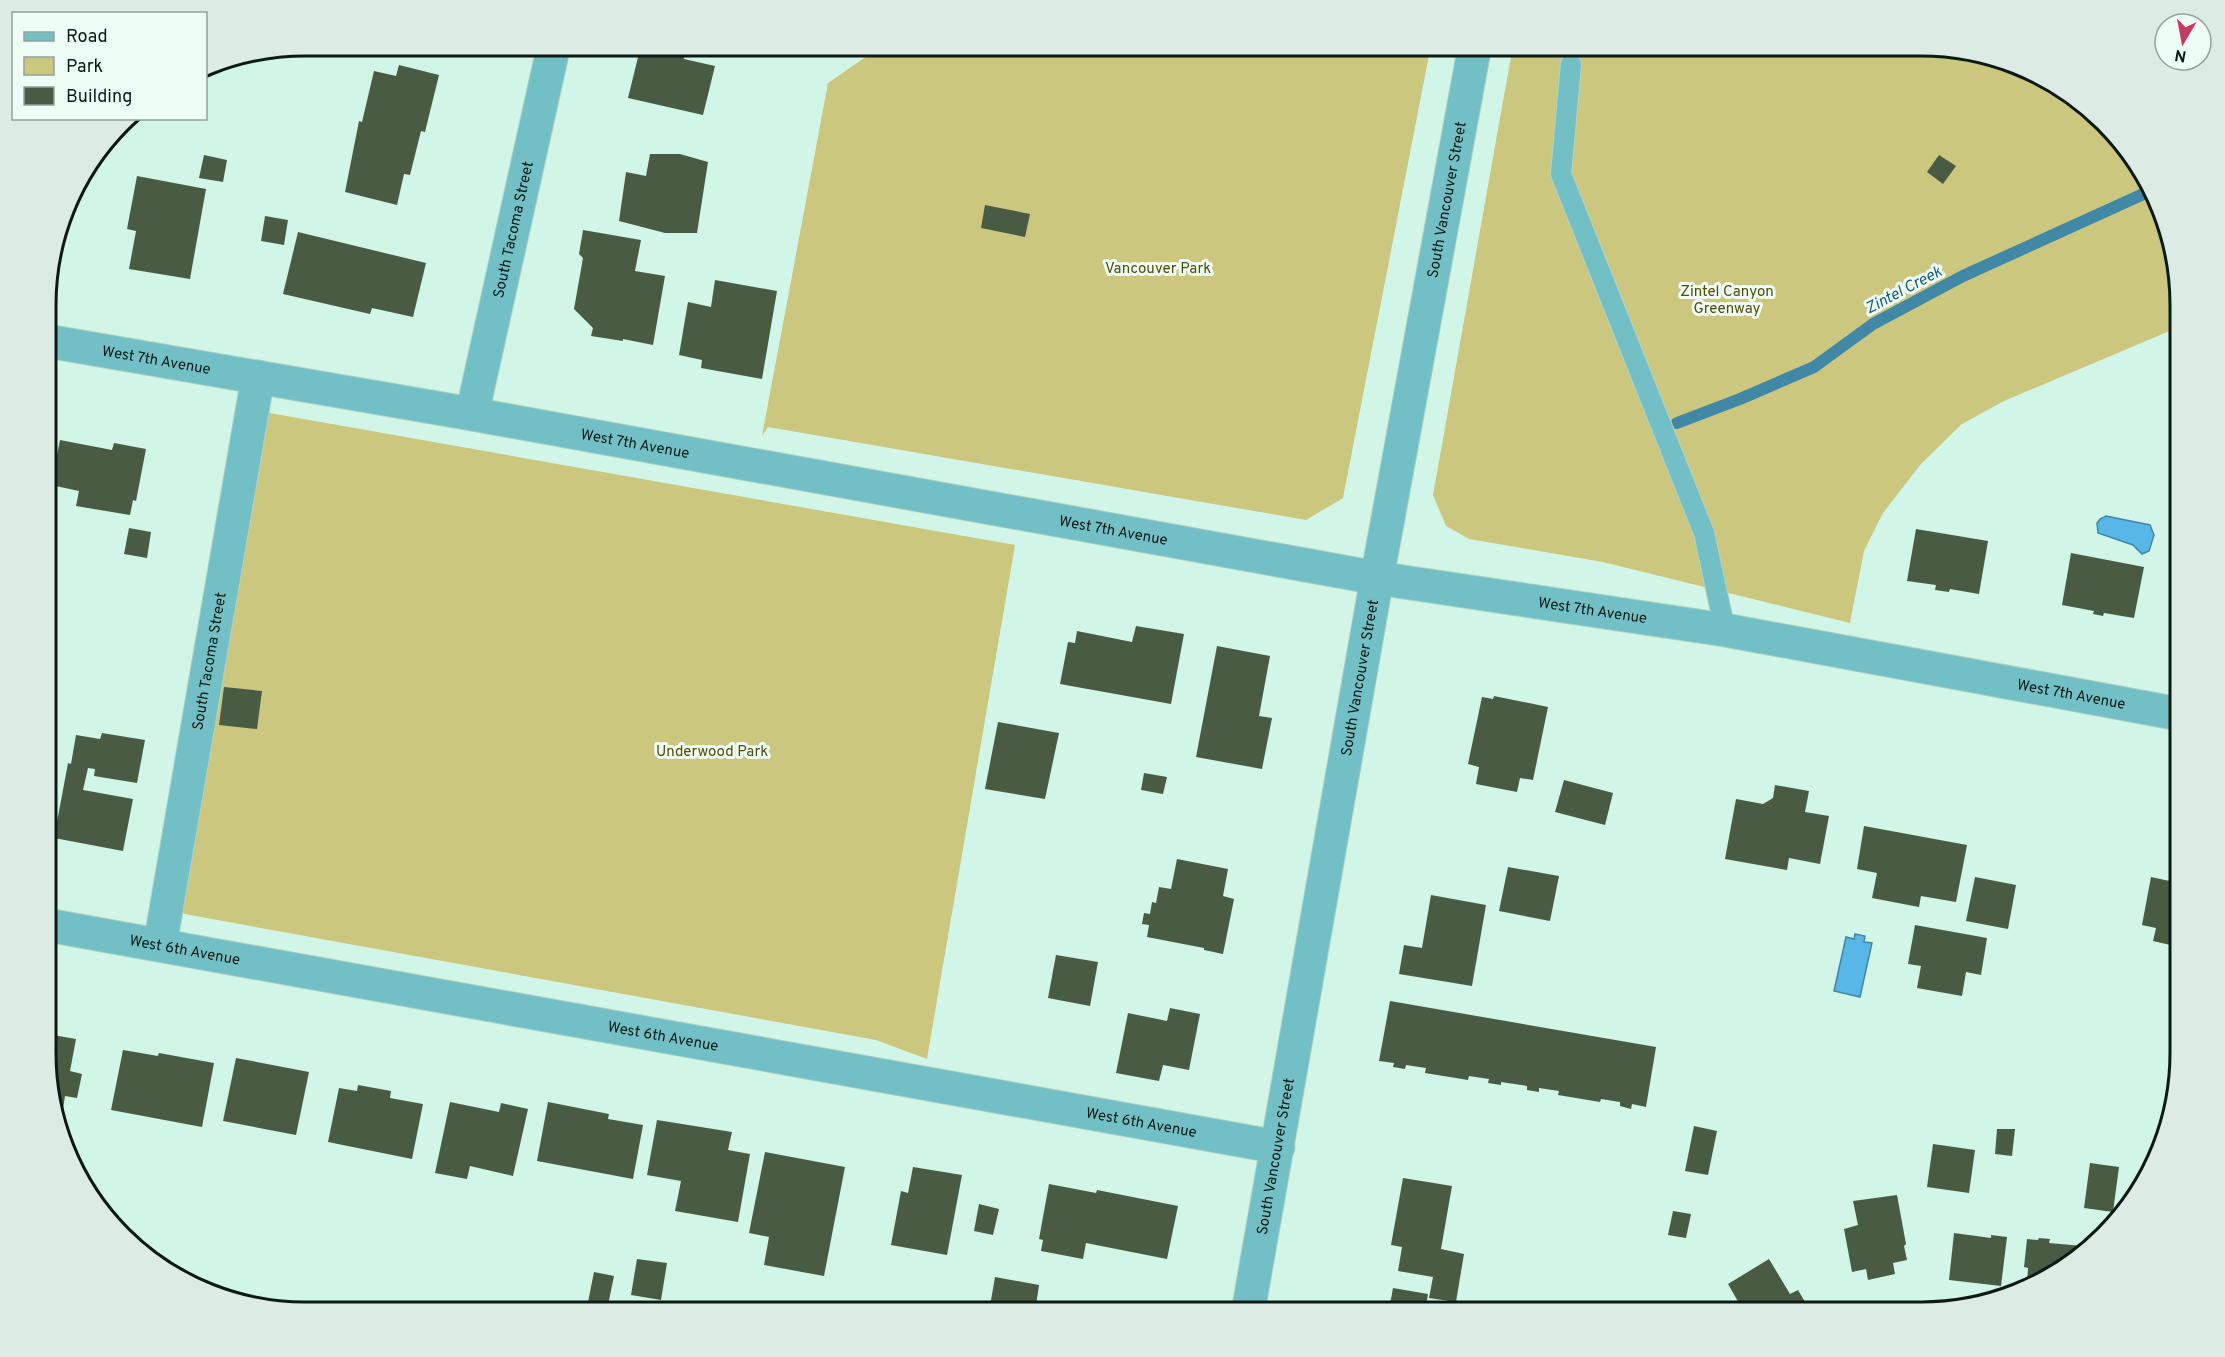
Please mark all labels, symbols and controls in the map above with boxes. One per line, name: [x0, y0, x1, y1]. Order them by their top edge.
legend: [12, 12, 207, 120]
north arrow: [2153, 12, 2213, 72]
text: Road: [66, 26, 108, 49]
text: N: [2173, 44, 2188, 66]
text: Park: [66, 56, 103, 79]
text: Building: [66, 86, 132, 109]
street label: South Vancouver Street: [1424, 120, 1472, 280]
street label: South Tacoma Street: [490, 160, 539, 300]
park label: Vancouver Park: [1105, 260, 1211, 279]
water label: Zintel Creek: [1862, 262, 1947, 319]
park label: Zintel Canyon Greenway: [1680, 283, 1774, 319]
street label: West 7th Avenue: [100, 343, 212, 380]
street label: West 7th Avenue: [579, 426, 691, 464]
street label: West 7th Avenue: [1057, 513, 1169, 551]
street label: South Tacoma Street: [189, 591, 232, 732]
street label: West 7th Avenue: [1537, 594, 1648, 629]
street label: South Vancouver Street: [1338, 598, 1384, 758]
street label: West 7th Avenue: [2015, 676, 2127, 715]
park label: Underwood Park: [656, 743, 768, 762]
street label: West 6th Avenue: [128, 932, 241, 971]
street label: West 6th Avenue: [606, 1018, 720, 1057]
street label: South Vancouver Street: [1254, 1077, 1300, 1237]
street label: West 6th Avenue: [1084, 1105, 1198, 1143]

